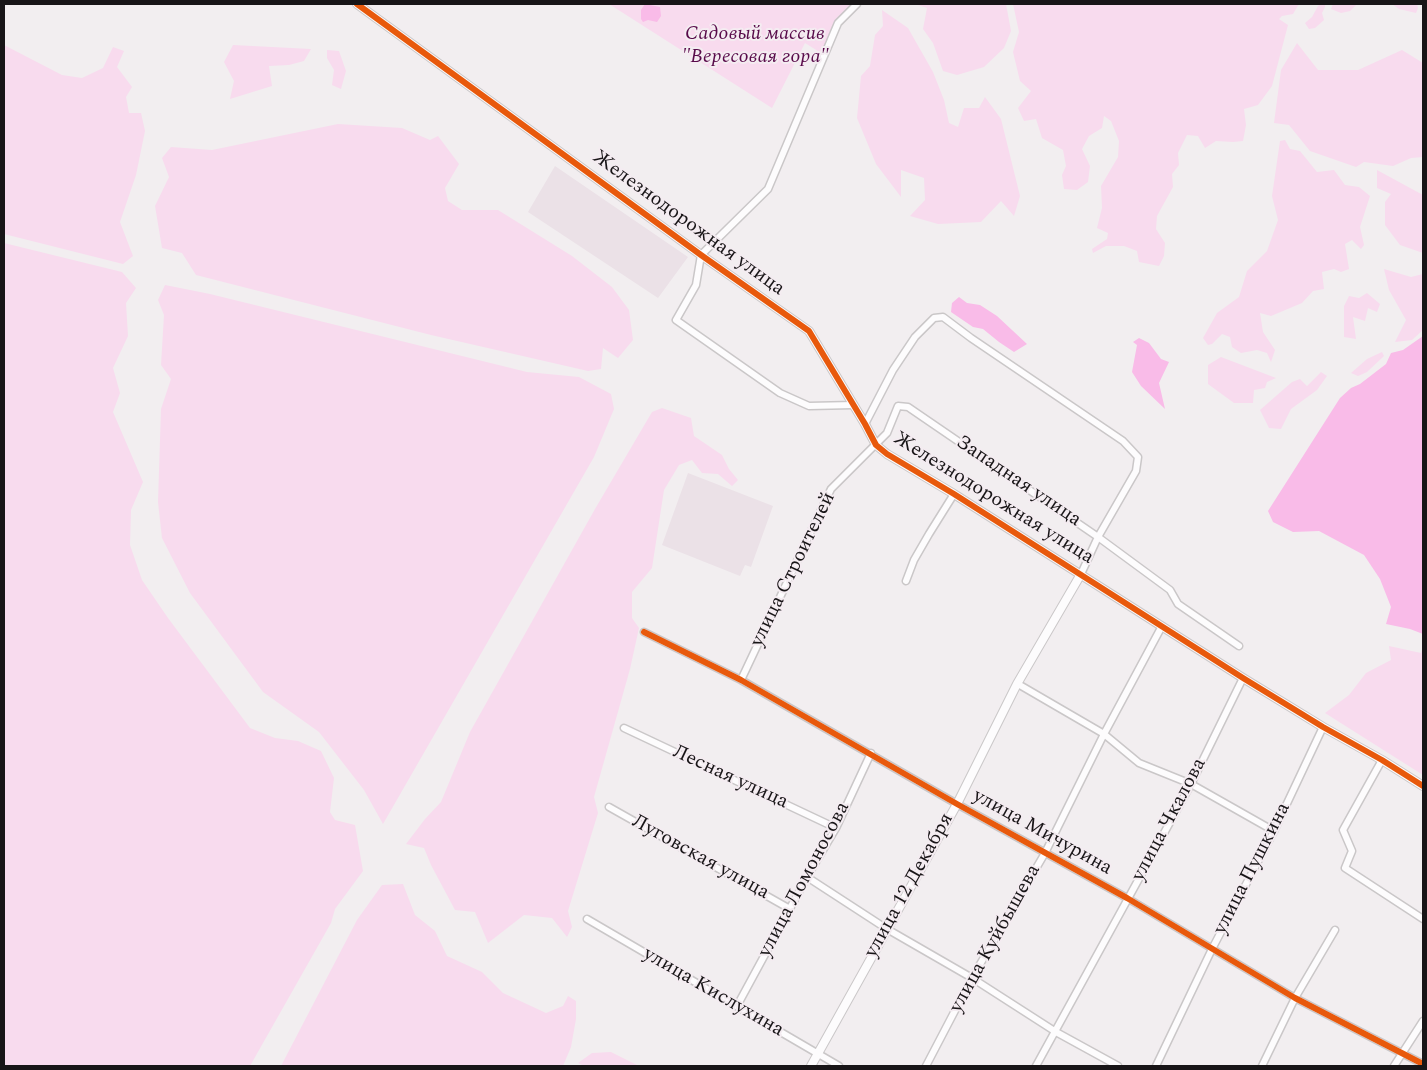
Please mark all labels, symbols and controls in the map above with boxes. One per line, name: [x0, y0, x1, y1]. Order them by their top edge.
park label: Садовый массив "Вересовая гора": [681, 23, 829, 70]
street label: Железнодорожная улица: [587, 146, 789, 302]
street label: Железнодорожная улица: [888, 427, 1098, 571]
street label: Западная улица: [951, 431, 1085, 533]
street label: улица Строителей: [746, 489, 842, 651]
street label: Лесная улица: [668, 741, 792, 815]
street label: улица Чкалова: [1127, 754, 1213, 886]
street label: улица Мичурина: [968, 785, 1116, 881]
street label: улица Ломоносова: [754, 798, 856, 962]
street label: улица Пушкина: [1209, 799, 1297, 939]
street label: Луговская улица: [627, 810, 773, 906]
street label: улица 12 Декабря: [860, 810, 960, 962]
street label: улица Куйбышева: [945, 861, 1047, 1017]
street label: улица Кислухина: [638, 943, 788, 1043]

